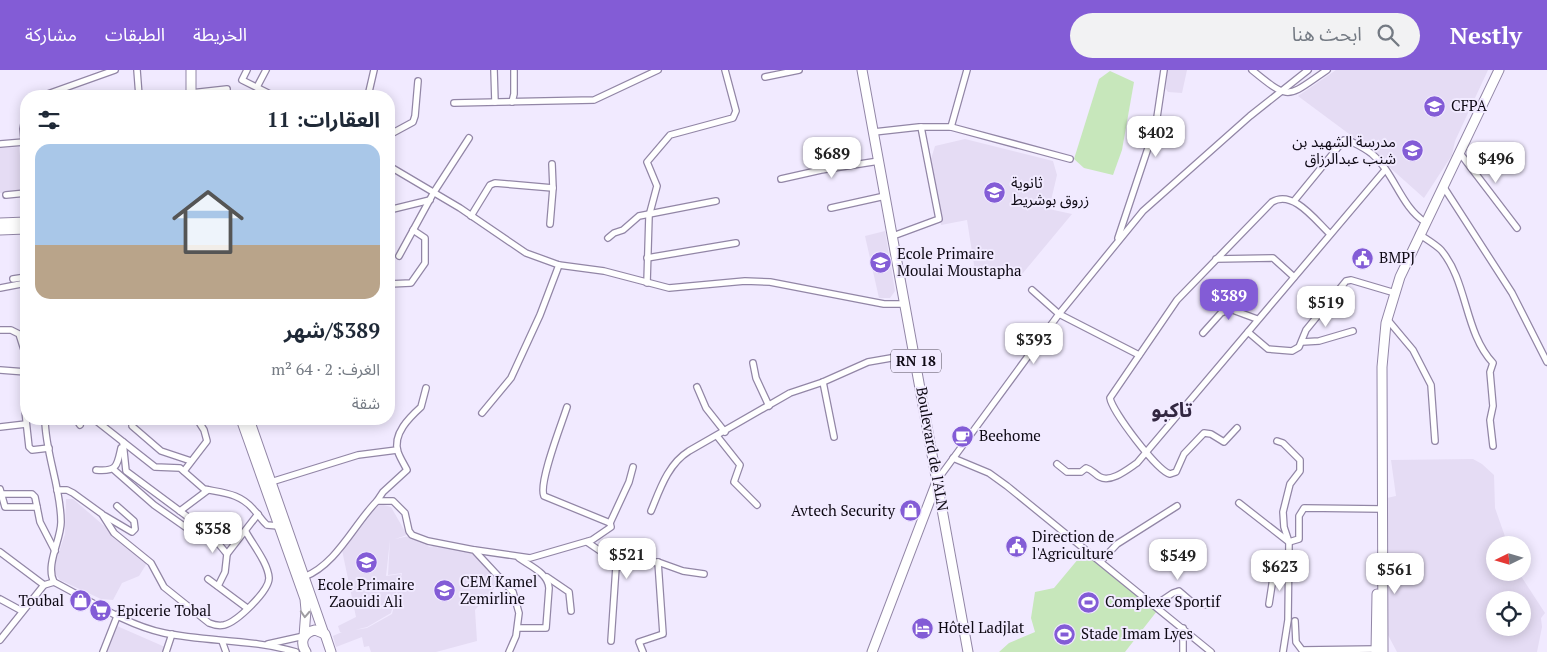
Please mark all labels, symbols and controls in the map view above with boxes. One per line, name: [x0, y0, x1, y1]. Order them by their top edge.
search box: [1070, 13, 1420, 58]
text: Nestly: [1450, 19, 1522, 51]
text: ابحث هنا: [1292, 21, 1362, 46]
icon: search: [1374, 21, 1402, 49]
text: مشاركة: [25, 22, 77, 46]
text: الطبقات: [105, 22, 165, 46]
text: الخريطة: [193, 22, 247, 46]
school or university icon: CFPA: [1423, 94, 1447, 118]
place label: CFPA: [1451, 95, 1488, 115]
text: العقارات: 11: [267, 105, 380, 133]
icon: filters: [35, 106, 63, 134]
pin: $402: [1126, 116, 1186, 158]
text: $402: [1138, 121, 1174, 143]
place label: مدرسة الشهيد بن شنب عبدالرزاق: [1292, 131, 1396, 168]
pin: $689: [802, 136, 862, 179]
school or university icon: مدرسة الشهيد بن شنب عبدالرزاق: [1400, 139, 1424, 163]
text: $689: [814, 142, 850, 164]
pin: $496: [1466, 142, 1526, 184]
text: $496: [1478, 147, 1514, 169]
place label: ثانوية زروق بوشريط: [1011, 172, 1089, 209]
icon: home: [163, 177, 253, 267]
school or university icon: ثانوية زروق بوشريط: [983, 180, 1007, 204]
place label: Ecole Primaire Moulai Moustapha: [897, 243, 1022, 280]
public building icon: BMPJ: [1351, 246, 1375, 270]
place label: BMPJ: [1379, 247, 1415, 267]
school or university icon: Ecole Primaire Moulai Moustapha: [869, 251, 893, 275]
pin: $389: [1199, 278, 1259, 321]
text: $389: [1211, 284, 1247, 306]
pin: $519: [1296, 286, 1356, 328]
text: $519: [1308, 291, 1344, 313]
text: $389/شهر: [284, 316, 380, 344]
pin: $393: [1004, 322, 1064, 365]
text: $393: [1016, 328, 1052, 350]
road number: RN 18: [891, 350, 941, 372]
text: الغرف: 2 · 64 m²: [271, 358, 380, 380]
street label: Boulevard de l'ALN: [912, 385, 954, 513]
text: شقة: [352, 392, 380, 414]
district label: تاكبو: [1152, 396, 1192, 423]
cafe icon: Beehome: [951, 424, 975, 448]
place label: Beehome: [979, 425, 1041, 445]
shop icon: Avtech Security: [899, 499, 923, 523]
place label: Avtech Security: [791, 500, 895, 520]
pin: $358: [183, 512, 243, 554]
text: $358: [195, 517, 231, 539]
place label: Direction de l'Agriculture: [1032, 526, 1114, 563]
public building icon: Direction de l'Agriculture: [1004, 534, 1028, 558]
north arrow: [1486, 536, 1531, 581]
map controls: [1486, 536, 1531, 636]
pin: $521: [597, 538, 657, 580]
pin: $549: [1148, 538, 1208, 581]
text: $521: [609, 543, 645, 565]
text: $549: [1160, 544, 1196, 566]
school or university icon: Ecole Primaire Zaouidi Ali: [354, 550, 378, 574]
pin: $623: [1250, 550, 1310, 592]
pin: $561: [1365, 552, 1425, 595]
text: $623: [1262, 555, 1298, 577]
text: $561: [1377, 558, 1413, 580]
place label: CEM Kamel Zemirline: [460, 571, 537, 608]
place label: Ecole Primaire Zaouidi Ali: [318, 574, 415, 611]
school or university icon: CEM Kamel Zemirline: [432, 579, 456, 603]
shop icon: Toubal: [68, 589, 92, 613]
place label: Toubal: [18, 590, 64, 610]
sports icon: Complexe Sportif: [1077, 590, 1101, 614]
place label: Complexe Sportif: [1105, 591, 1221, 611]
button: locate: [1486, 591, 1531, 636]
supermarket icon: Epicerie Tobal: [89, 599, 113, 623]
place label: Epicerie Tobal: [117, 600, 211, 620]
one-way arrow: [300, 610, 311, 618]
hotel icon: Hôtel Ladjlat: [910, 616, 934, 640]
place label: Hôtel Ladjlat: [938, 617, 1025, 637]
sports icon: Stade Imam Lyes: [1053, 622, 1077, 646]
place label: Stade Imam Lyes: [1081, 623, 1193, 643]

